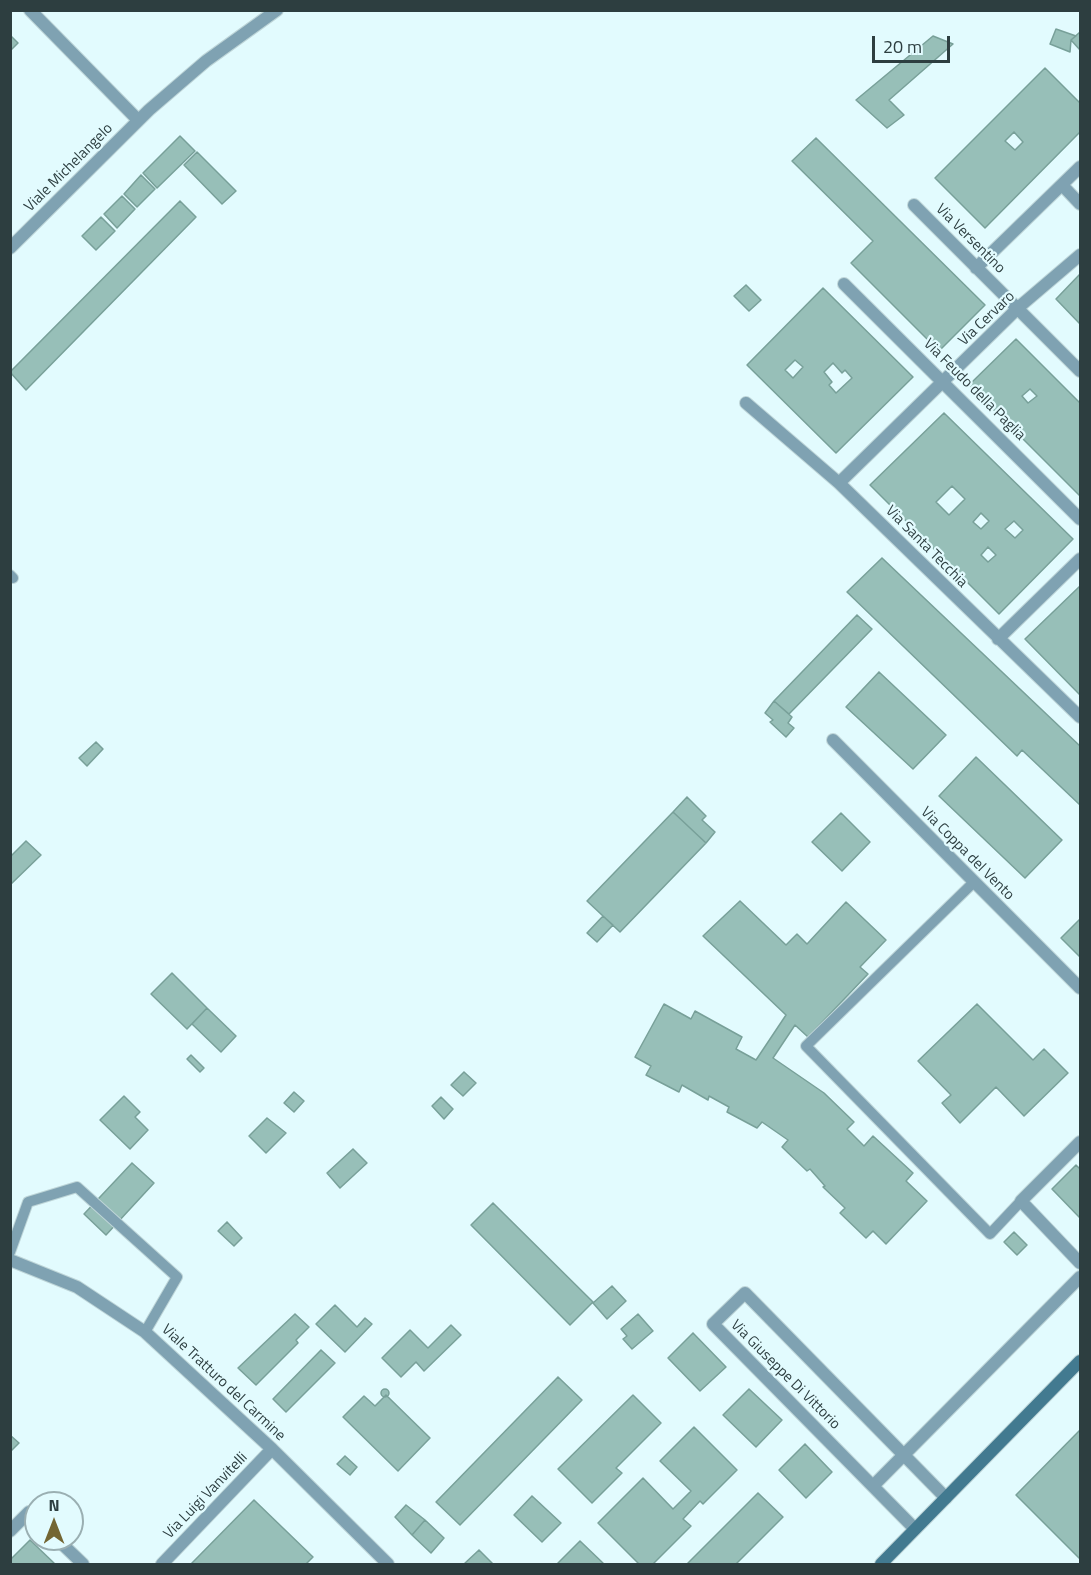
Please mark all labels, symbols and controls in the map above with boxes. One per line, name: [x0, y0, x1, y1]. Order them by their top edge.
scale bar: [875, 24, 953, 62]
text: 20 m: [883, 33, 922, 60]
street label: Viale Michelangelo: [21, 120, 117, 216]
street label: Via Versentino: [931, 200, 1009, 278]
street label: Via Cervaro: [955, 288, 1019, 350]
street label: Via Feudo della Paglia: [919, 335, 1029, 445]
street label: Via Santa Tecchia: [881, 502, 971, 592]
street label: Via Coppa del Vento: [917, 804, 1017, 904]
street label: Via Giuseppe Di Vittorio: [726, 1316, 844, 1434]
street label: Viale Tratturo del Carmine: [157, 1321, 289, 1445]
street label: Via Luigi Vanvitelli: [160, 1449, 252, 1543]
north arrow: [24, 1491, 84, 1551]
text: N: [48, 1493, 60, 1517]

